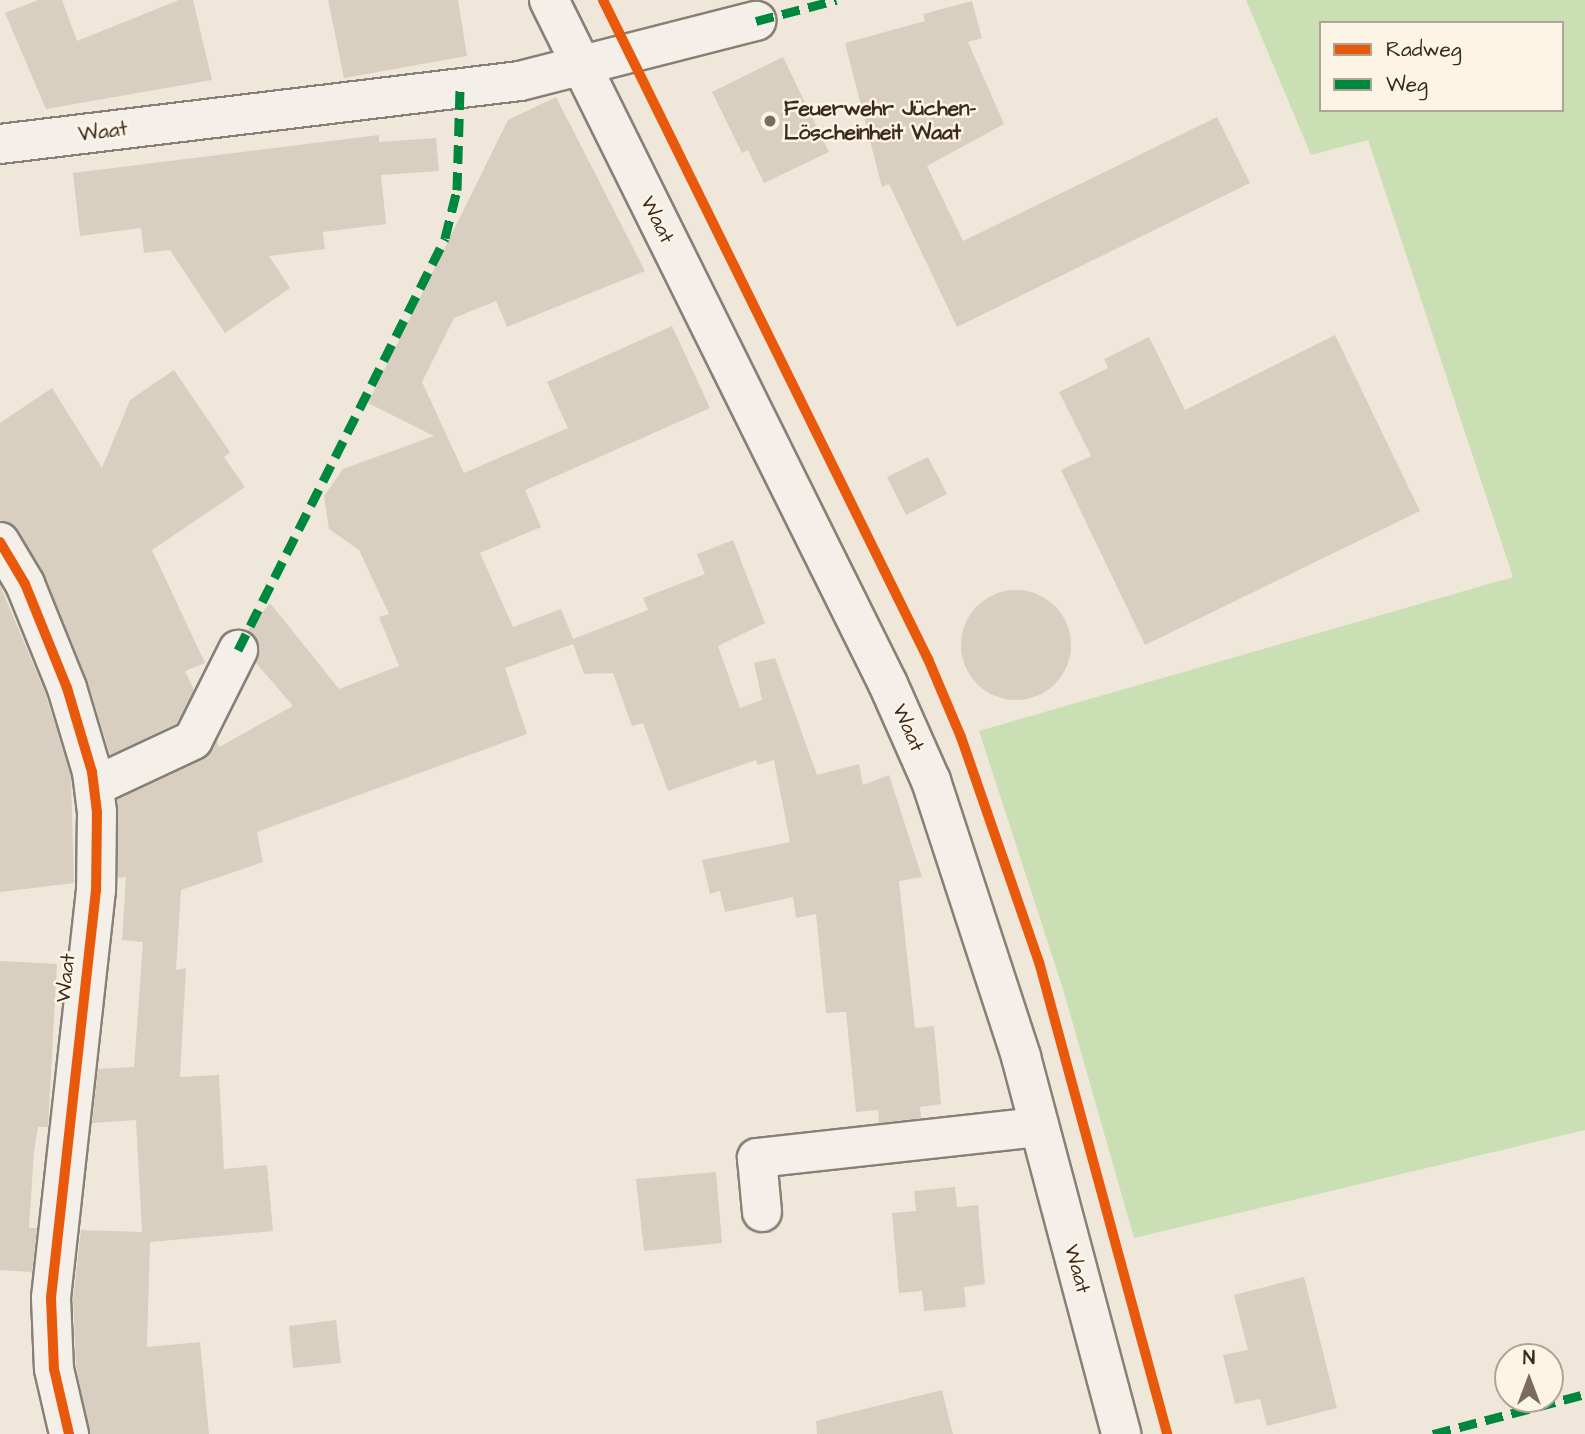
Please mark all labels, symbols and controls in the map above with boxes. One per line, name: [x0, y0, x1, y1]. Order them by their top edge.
legend: [1319, 21, 1564, 112]
text: Radweg: [1386, 35, 1462, 64]
text: Weg: [1386, 70, 1428, 99]
place label: Feuerwehr Jüchen- Löscheinheit Waat: [784, 96, 976, 146]
marker: Feuerwehr Jüchen- Löscheinheit Waat: [762, 113, 778, 129]
street label: Waat: [77, 116, 129, 148]
street label: Waat: [635, 192, 679, 248]
street label: Waat: [886, 700, 930, 756]
street label: Waat: [51, 952, 81, 1004]
street label: Waat: [1058, 1242, 1096, 1296]
north arrow: [1494, 1343, 1564, 1413]
text: N: [1523, 1345, 1535, 1372]

